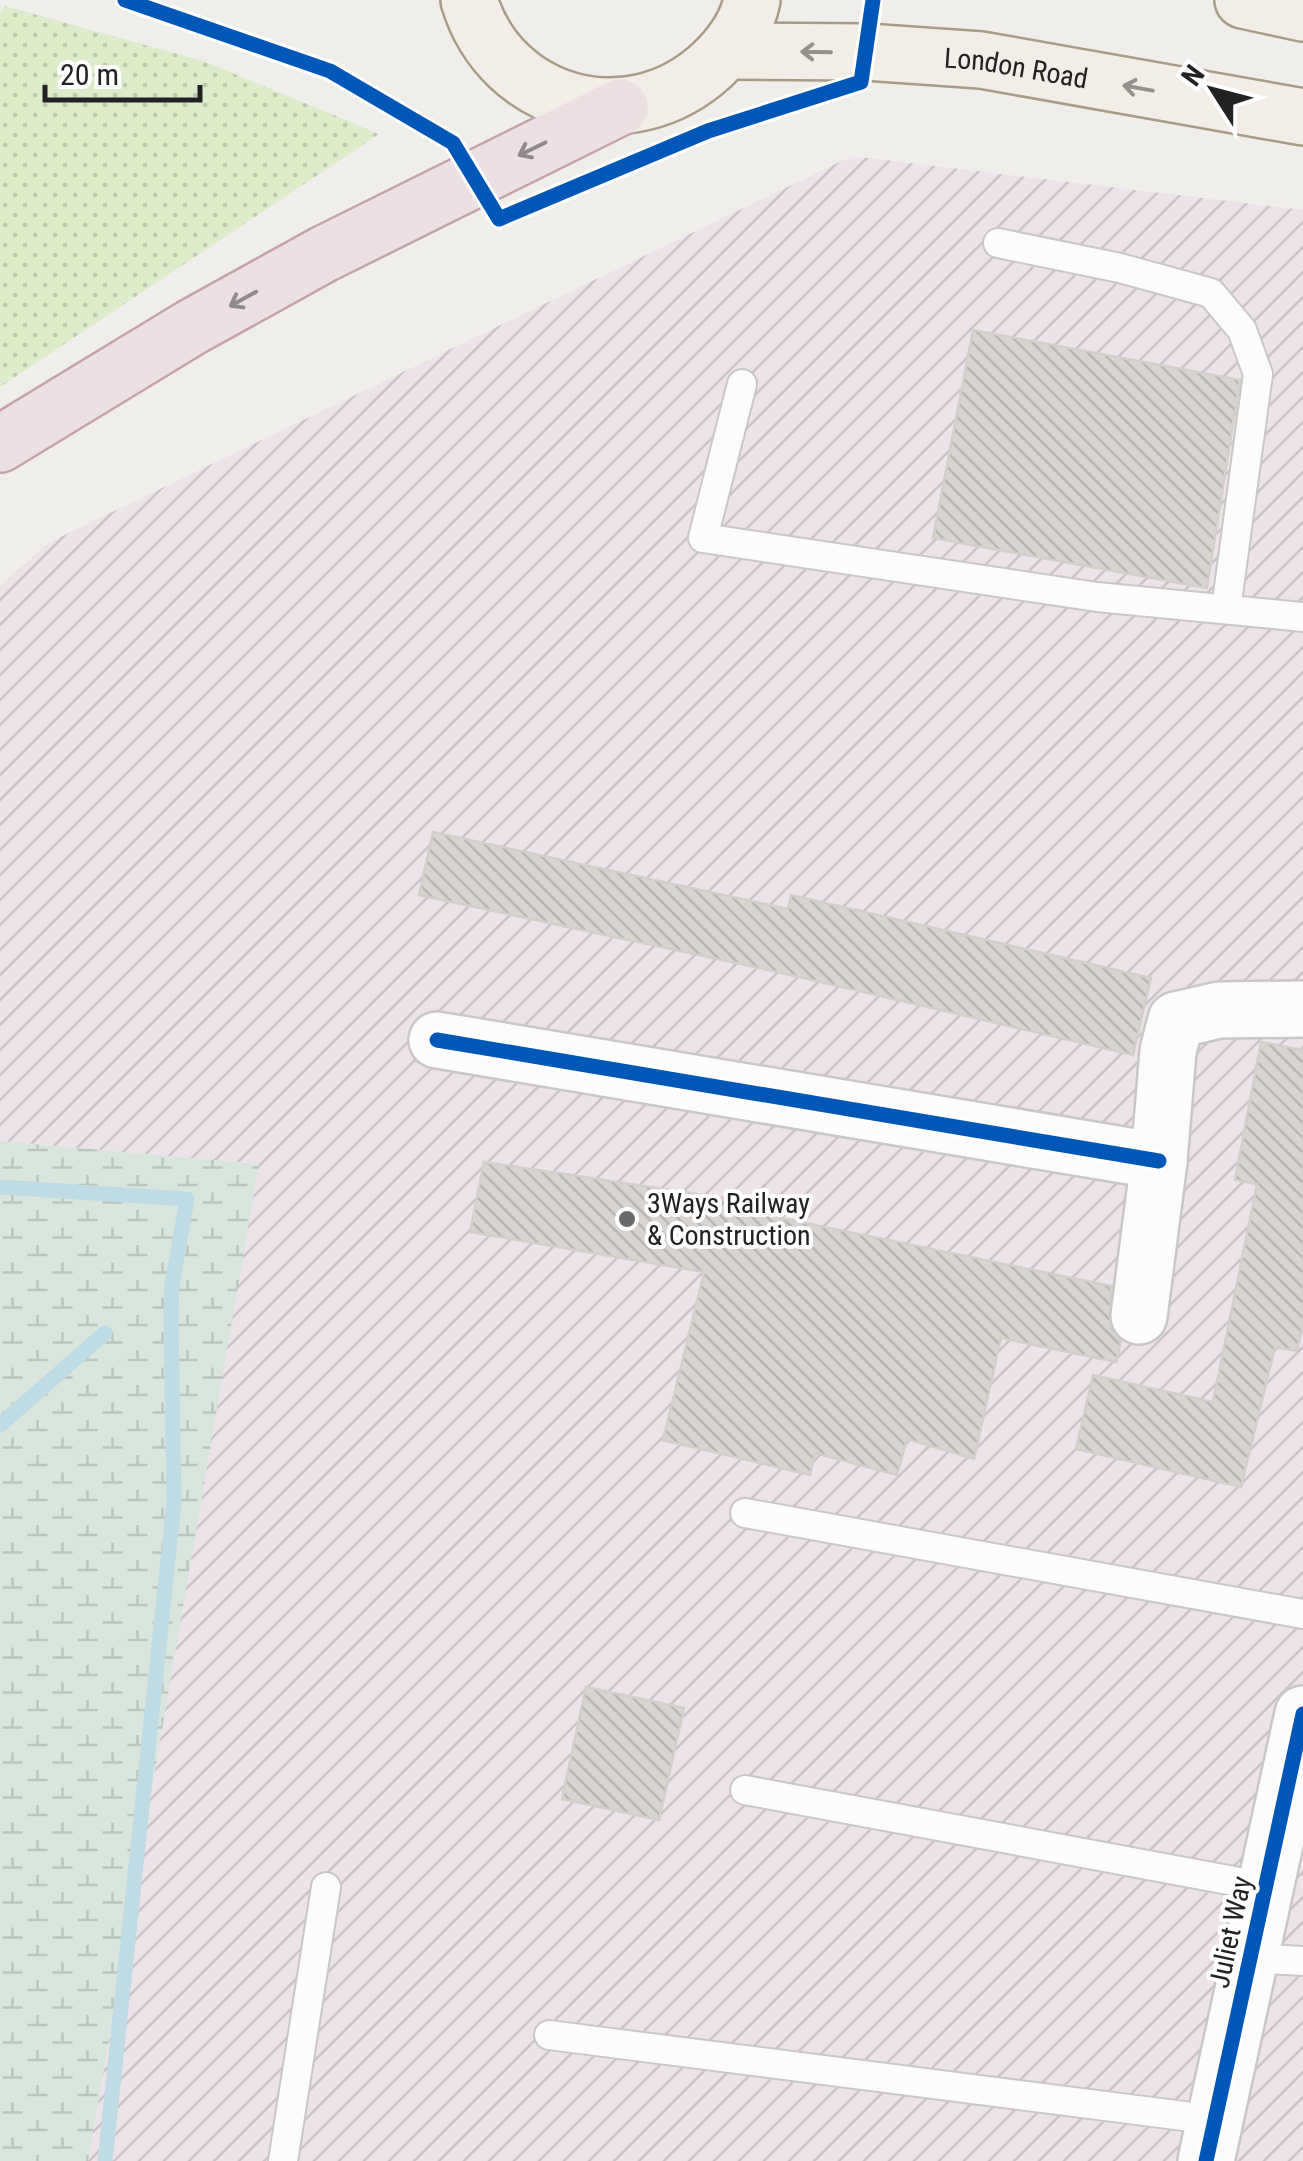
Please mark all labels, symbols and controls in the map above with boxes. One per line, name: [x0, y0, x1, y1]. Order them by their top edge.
scale bar: [45, 40, 200, 102]
north arrow: [1163, 40, 1263, 140]
street label: London Road: [943, 41, 1090, 96]
one-way arrow: [800, 42, 832, 62]
text: 20 m: [60, 57, 119, 92]
text: N: [1175, 59, 1212, 92]
one-way arrow: [1122, 78, 1155, 97]
one-way arrow: [518, 141, 548, 160]
one-way arrow: [229, 289, 259, 309]
place label: 3Ways Railway & Construction: [647, 1187, 811, 1252]
marker: 3Ways Railway & Construction: [616, 1208, 638, 1230]
street label: Juliet Way: [1203, 1873, 1258, 1991]

